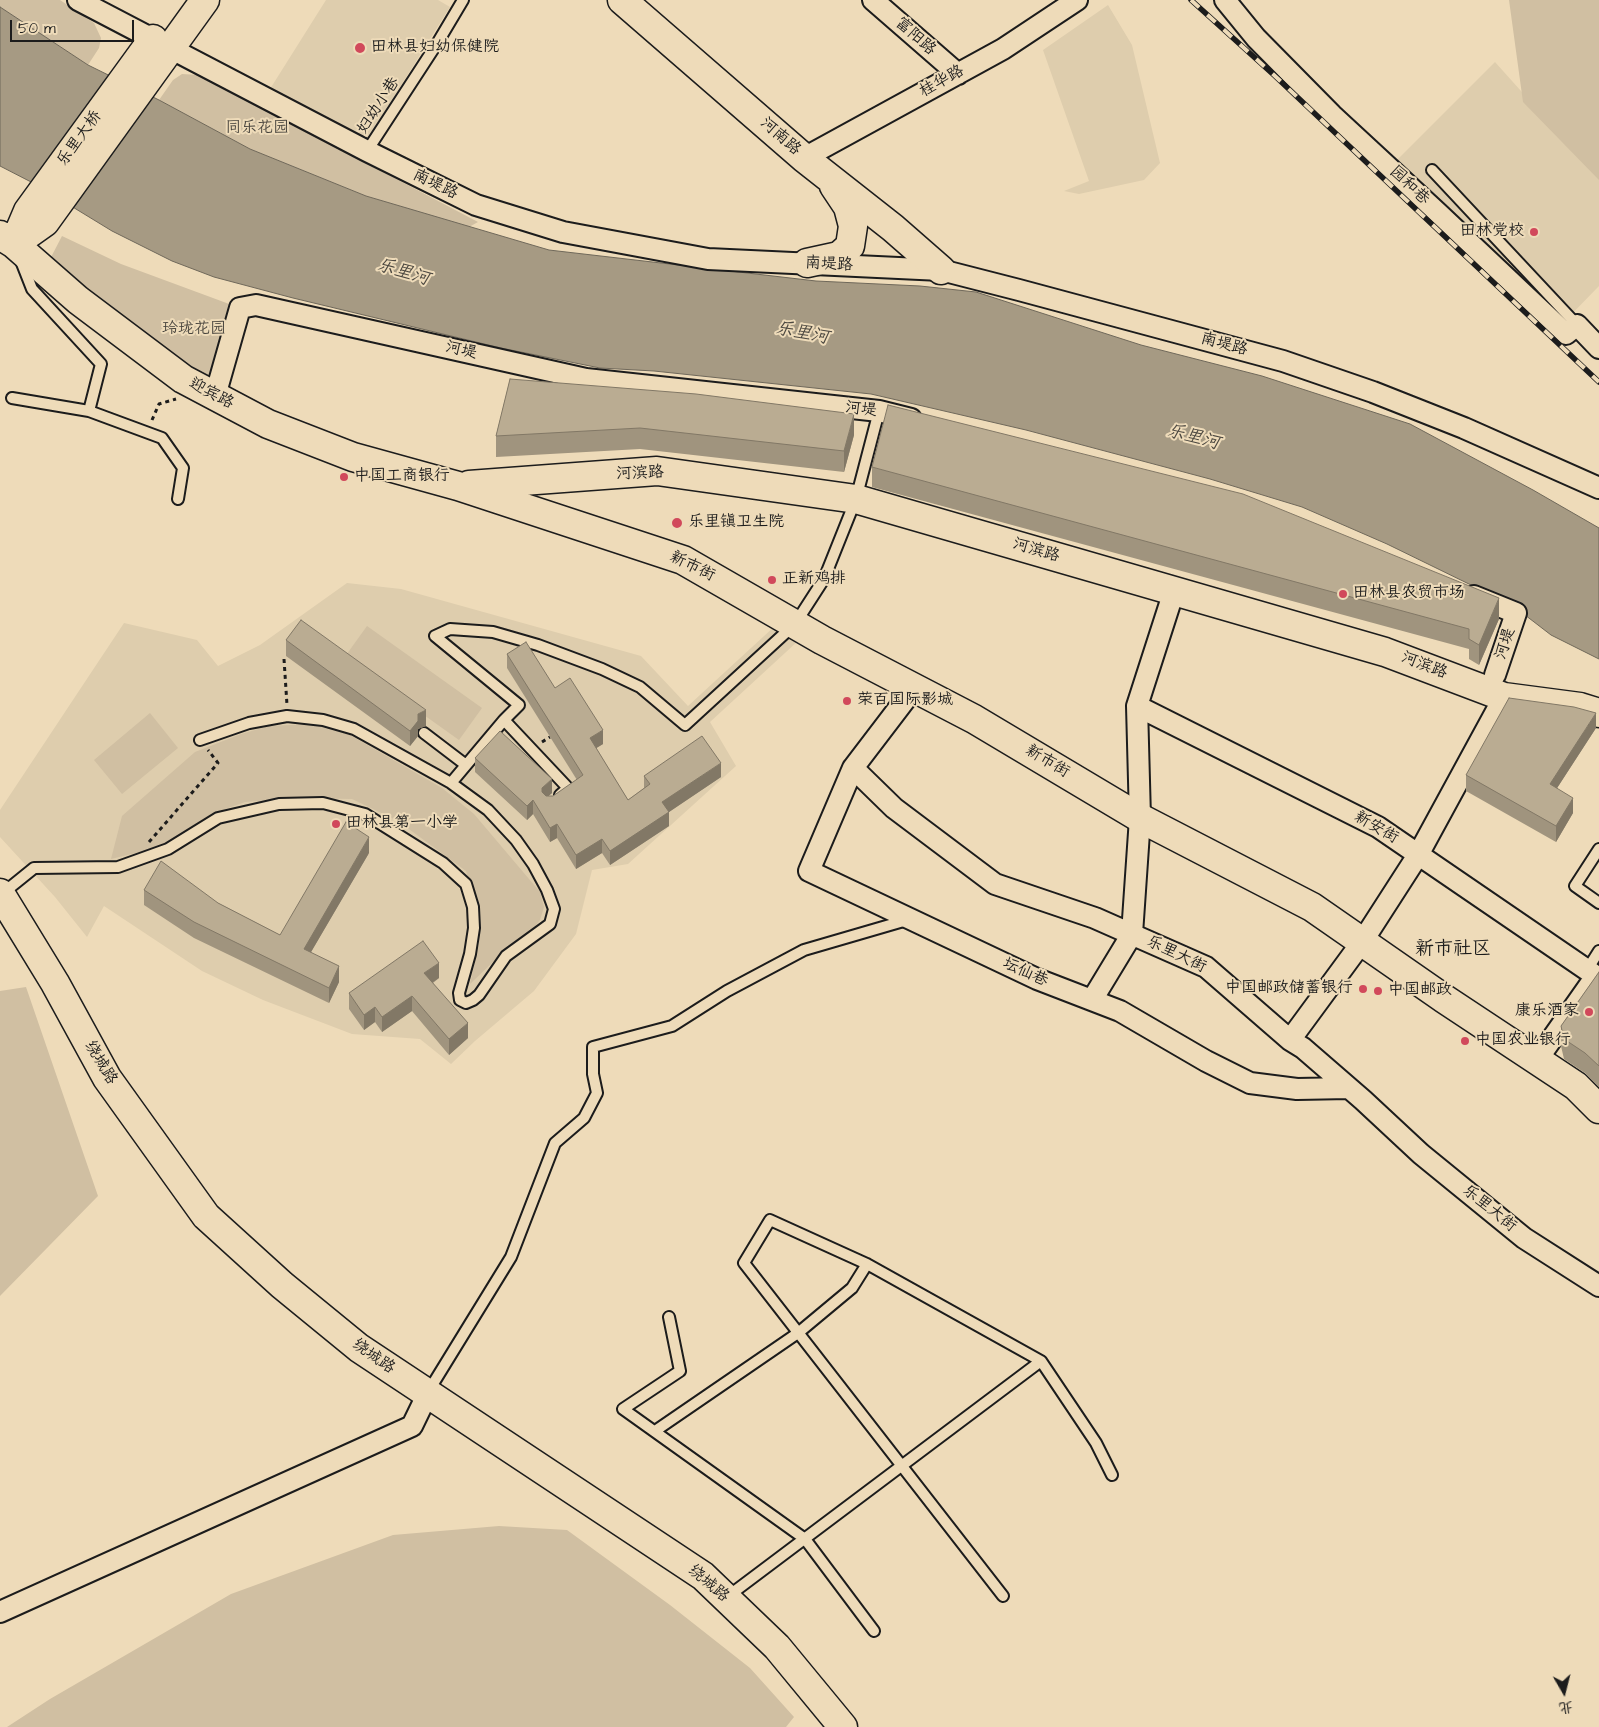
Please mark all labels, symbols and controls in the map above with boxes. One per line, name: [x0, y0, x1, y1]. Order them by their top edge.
scale bar: [12, 10, 136, 42]
street label: 富阳路: [891, 14, 939, 60]
text: 50 m: [18, 18, 56, 39]
place label: 田林县妇幼保健院: [371, 38, 499, 58]
marker: 田林县妇幼保健院: [353, 41, 367, 55]
street label: 桂华路: [916, 62, 968, 102]
street label: 妇幼小巷: [354, 74, 404, 138]
street label: 乐里大桥: [53, 107, 107, 171]
street label: 河南路: [756, 114, 804, 160]
park label: 同乐花园: [225, 119, 289, 139]
street label: 园和巷: [1385, 163, 1433, 209]
street label: 南堤路: [409, 166, 461, 204]
place label: 田林党校: [1460, 222, 1524, 242]
marker: 田林党校: [1528, 226, 1540, 238]
street label: 南堤路: [805, 254, 853, 276]
water label: 乐里河: [374, 255, 432, 291]
water label: 乐里河: [773, 318, 831, 350]
park label: 玲珑花园: [162, 320, 226, 340]
street label: 南堤路: [1198, 330, 1250, 360]
street label: 河堤: [443, 338, 479, 364]
street label: 迎宾路: [185, 374, 237, 414]
street label: 河堤: [844, 399, 878, 421]
water label: 乐里河: [1164, 421, 1222, 455]
street label: 河滨路: [616, 464, 664, 484]
place label: 中国工商银行: [354, 467, 450, 487]
marker: 中国工商银行: [338, 471, 350, 483]
place label: 乐里镇卫生院: [688, 513, 784, 533]
marker: 乐里镇卫生院: [670, 516, 684, 530]
street label: 河滨路: [1010, 535, 1062, 567]
street label: 新市街: [666, 548, 718, 586]
place label: 正新鸡排: [782, 570, 846, 590]
marker: 正新鸡排: [766, 574, 778, 586]
place label: 田林县农贸市场: [1353, 584, 1465, 604]
marker: 田林县农贸市场: [1337, 588, 1349, 600]
street label: 河堤: [1492, 626, 1520, 662]
street label: 河滨路: [1398, 648, 1450, 684]
place label: 荣百国际影城: [857, 691, 953, 711]
marker: 荣百国际影城: [841, 695, 853, 707]
street label: 新市街: [1021, 741, 1073, 783]
street label: 新安街: [1350, 808, 1402, 848]
place label: 田林县第一小学: [346, 814, 458, 834]
marker: 田林县第一小学: [330, 818, 342, 830]
street label: 乐里大街: [1143, 932, 1209, 978]
district label: 新市社区: [1415, 939, 1491, 961]
street label: 坛仙巷: [999, 954, 1051, 992]
place label: 中国邮政储蓄银行: [1225, 979, 1353, 999]
place label: 中国邮政: [1388, 981, 1452, 1001]
marker: 中国邮政储蓄银行: [1357, 983, 1369, 995]
marker: 中国邮政: [1372, 985, 1384, 997]
place label: 康乐酒家: [1515, 1002, 1579, 1022]
marker: 康乐酒家: [1583, 1006, 1595, 1018]
place label: 中国农业银行: [1475, 1031, 1571, 1051]
marker: 中国农业银行: [1459, 1035, 1471, 1047]
street label: 绕城路: [79, 1037, 121, 1089]
street label: 乐里大街: [1458, 1181, 1520, 1237]
street label: 绕城路: [348, 1335, 398, 1379]
street label: 绕城路: [683, 1561, 733, 1607]
north arrow: [1539, 1667, 1589, 1717]
text: 北: [1558, 1696, 1574, 1718]

